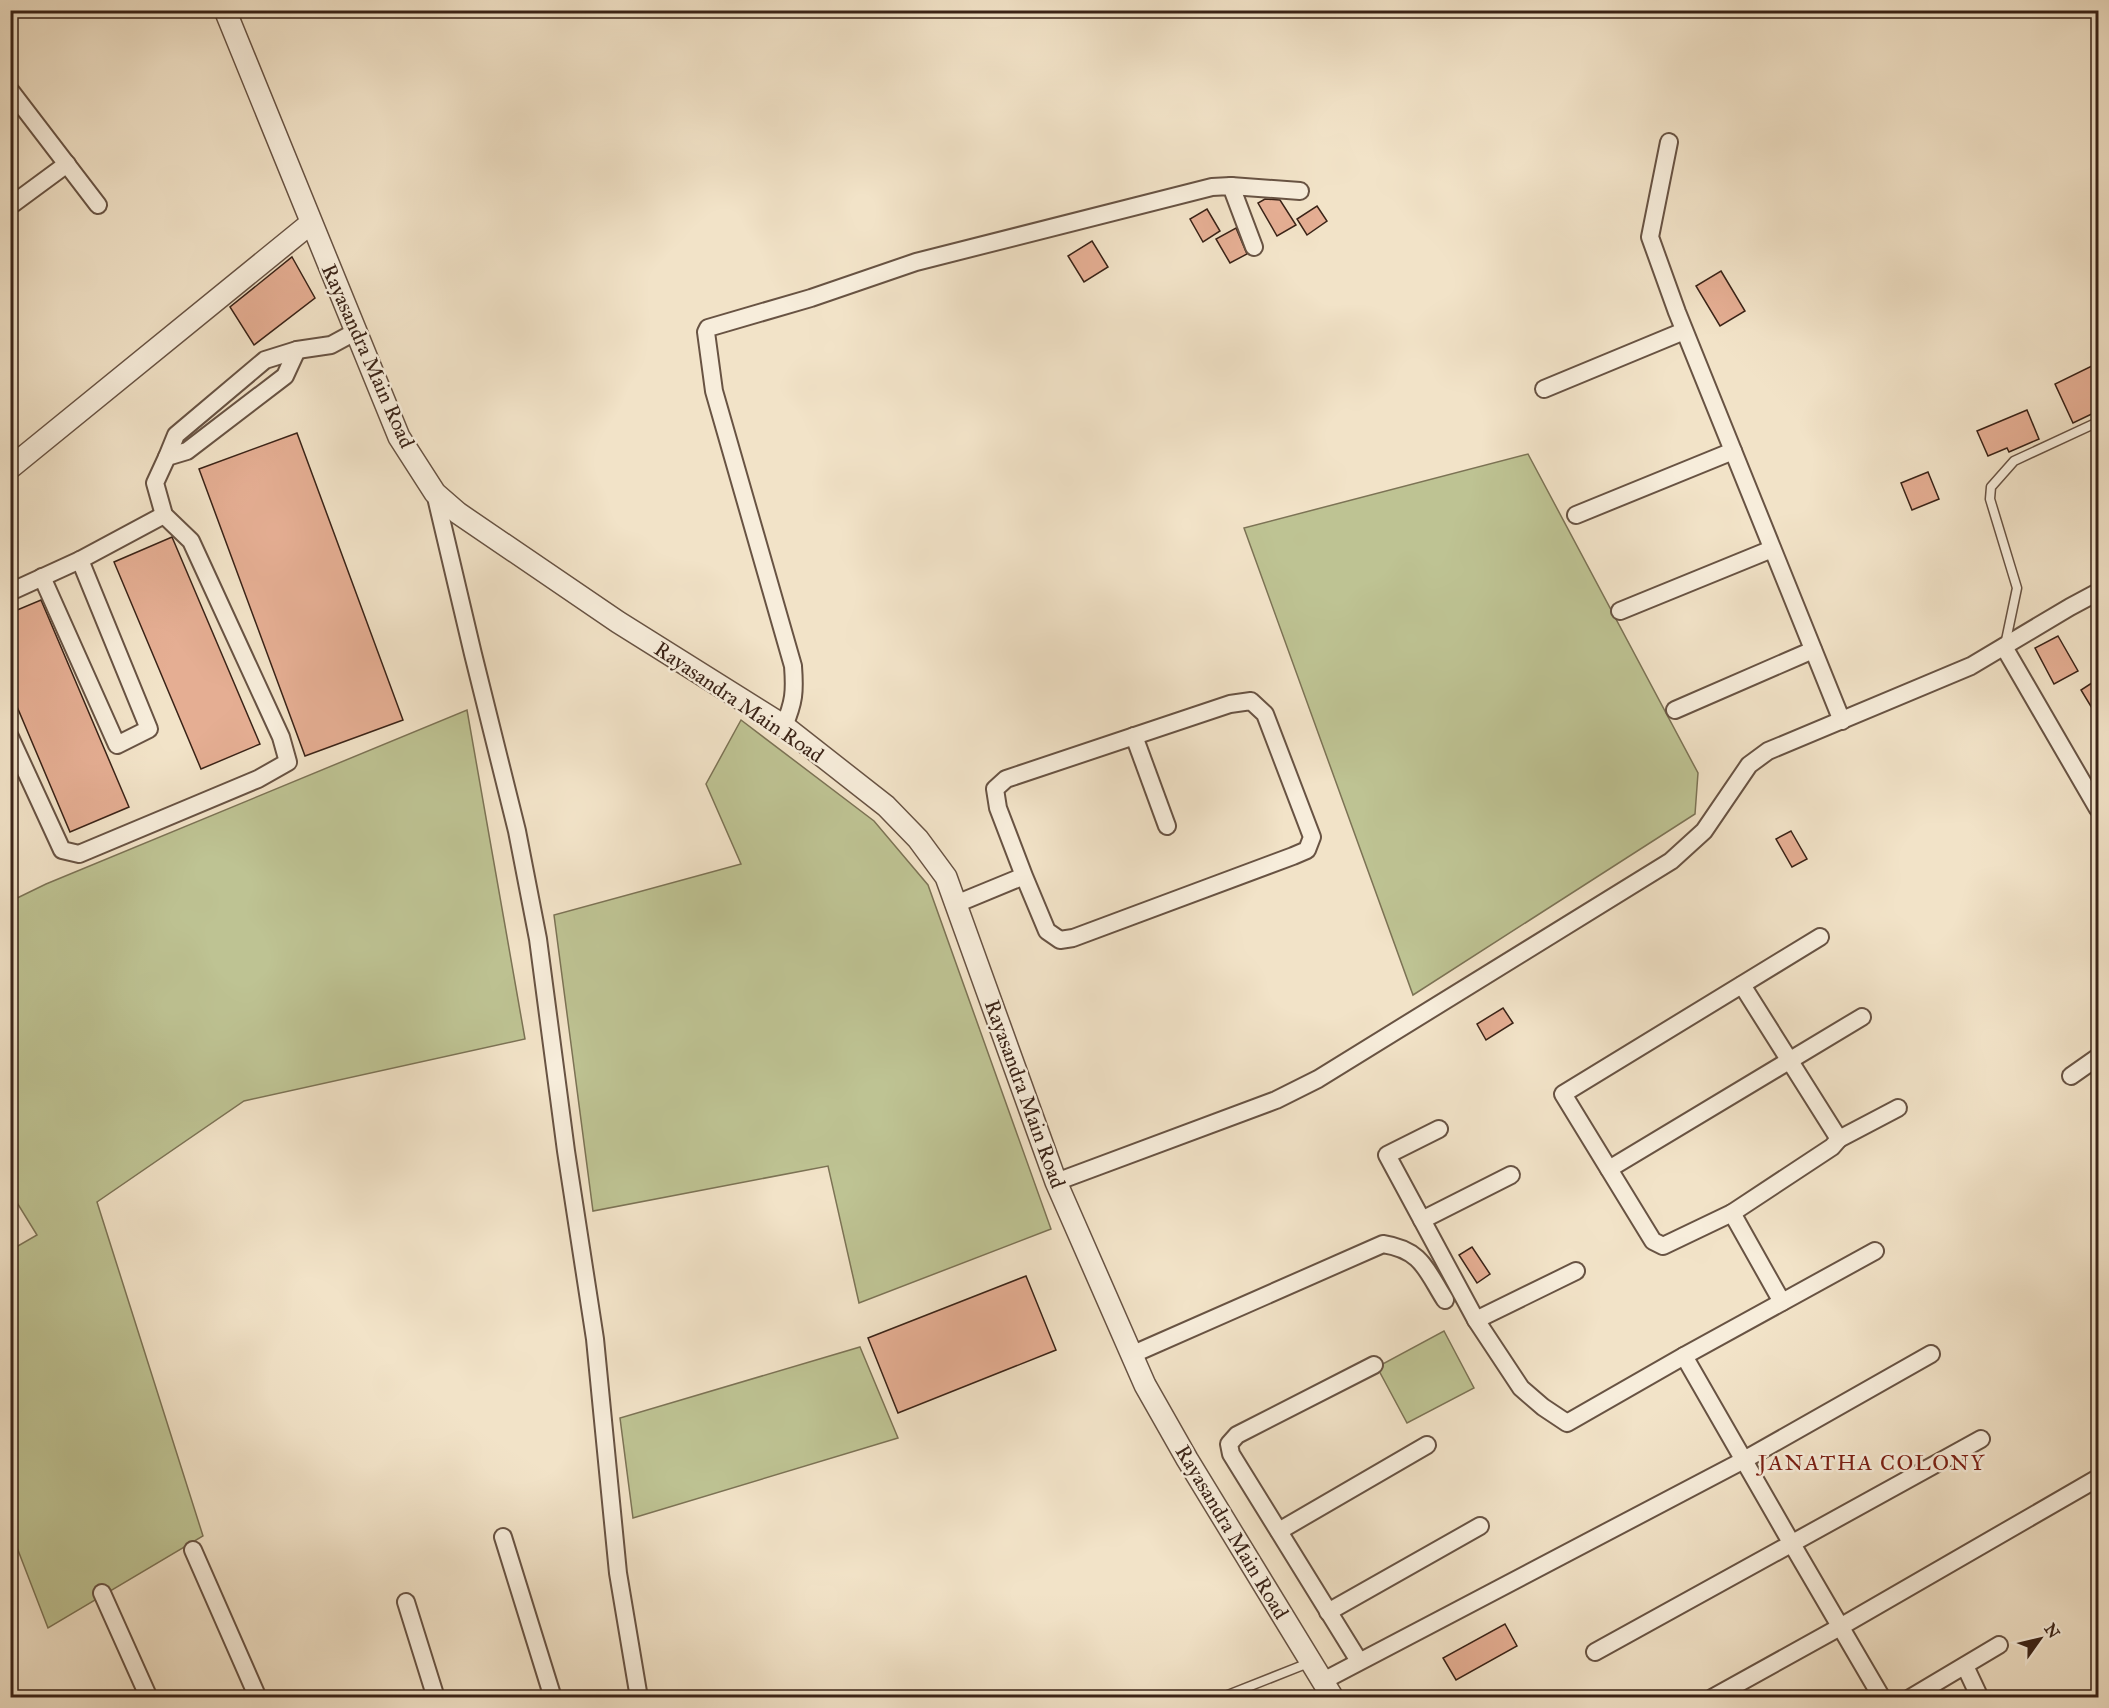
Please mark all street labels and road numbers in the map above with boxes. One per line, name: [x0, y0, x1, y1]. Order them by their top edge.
street label: Rayasandra Main Road: [316, 260, 420, 452]
street label: Rayasandra Main Road: [649, 636, 829, 769]
street label: Rayasandra Main Road: [979, 996, 1071, 1192]
street label: Rayasandra Main Road: [1170, 1440, 1295, 1624]

